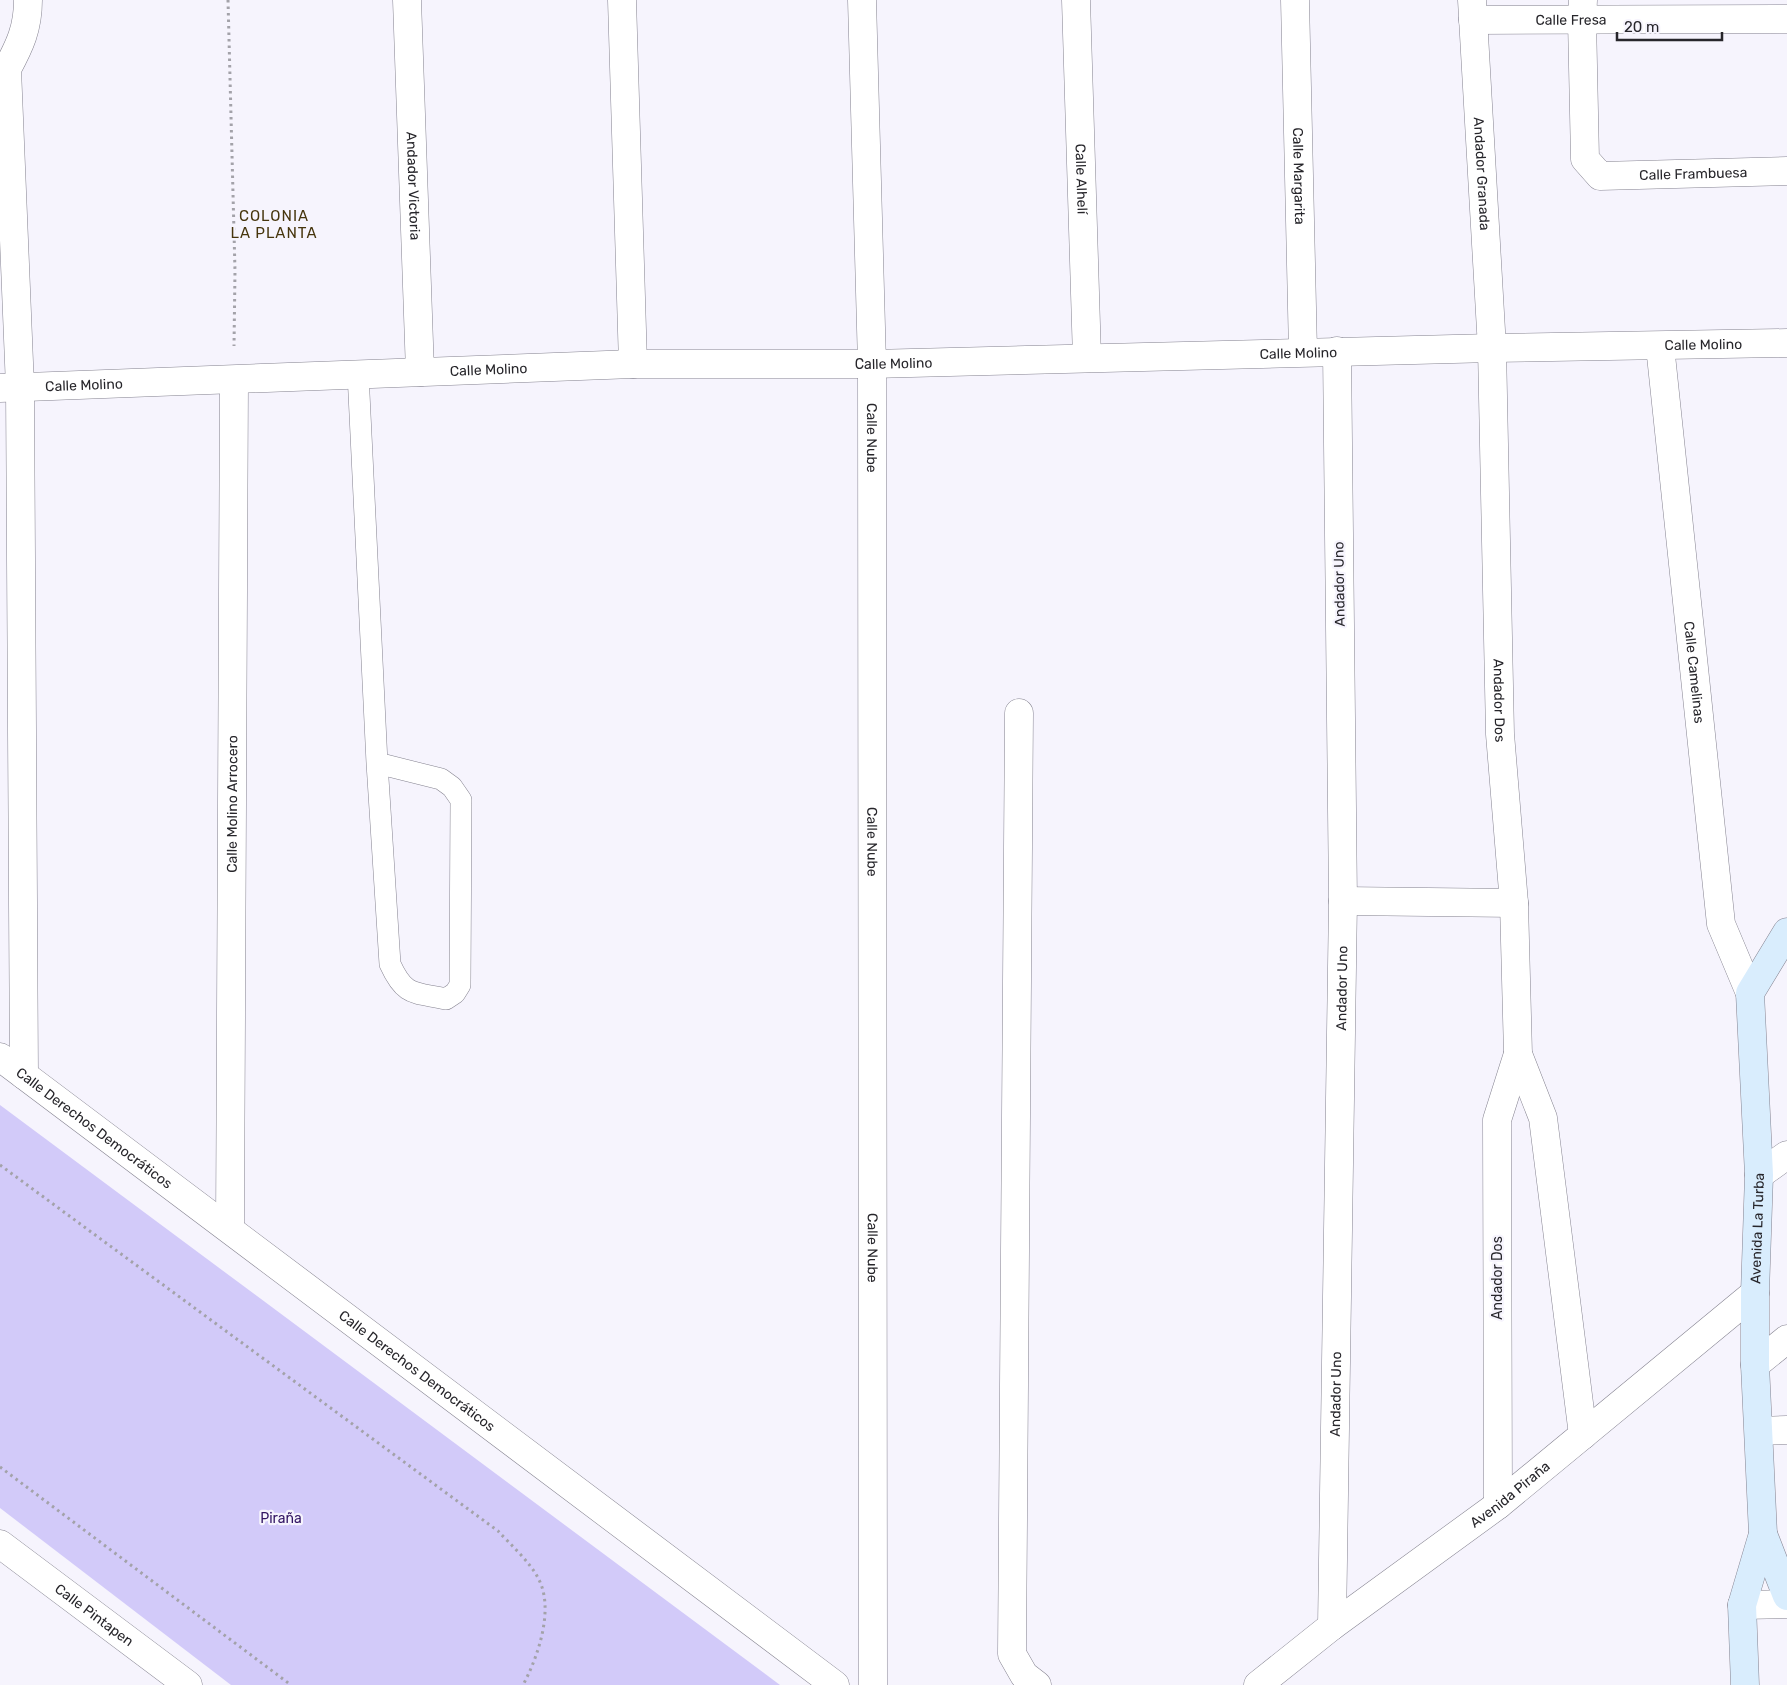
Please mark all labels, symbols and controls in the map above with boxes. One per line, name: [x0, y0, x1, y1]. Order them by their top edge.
scale bar: [1617, 10, 1722, 42]
street label: Calle Fresa: [1535, 12, 1607, 29]
text: 20 m: [1624, 18, 1659, 36]
street label: Andador Granada: [1470, 117, 1493, 231]
street label: Calle Margarita: [1289, 127, 1308, 225]
street label: Andador Victoria: [403, 131, 423, 241]
street label: Calle Alhelí: [1071, 143, 1091, 215]
street label: Calle Frambuesa: [1639, 164, 1747, 184]
district label: COLONIA LA PLANTA: [231, 207, 317, 242]
street label: Calle Molino: [1664, 336, 1742, 354]
street label: Calle Molino: [1259, 344, 1337, 363]
street label: Calle Molino: [855, 354, 933, 373]
street label: Calle Molino: [450, 360, 528, 380]
street label: Calle Molino: [45, 375, 123, 395]
street label: Calle Nube: [863, 403, 880, 473]
street label: Andador Uno: [1330, 541, 1349, 627]
street label: Calle Camelinas: [1680, 620, 1708, 724]
street label: Andador Dos: [1489, 658, 1509, 743]
street label: Calle Molino Arrocero: [224, 735, 241, 873]
street label: Calle Nube: [863, 807, 880, 877]
street label: Andador Uno: [1333, 945, 1351, 1031]
street label: Calle Derechos Democráticos: [13, 1064, 175, 1193]
street label: Avenida La Turba: [1747, 1172, 1768, 1284]
street label: Calle Nube: [864, 1213, 881, 1283]
street label: Andador Dos: [1489, 1236, 1506, 1320]
street label: Calle Derechos Democráticos: [335, 1307, 498, 1435]
street label: Andador Uno: [1327, 1351, 1345, 1437]
street label: Avenida Piraña: [1467, 1458, 1554, 1532]
park label: Piraña: [260, 1510, 302, 1527]
street label: Calle Pintapen: [51, 1580, 137, 1650]

